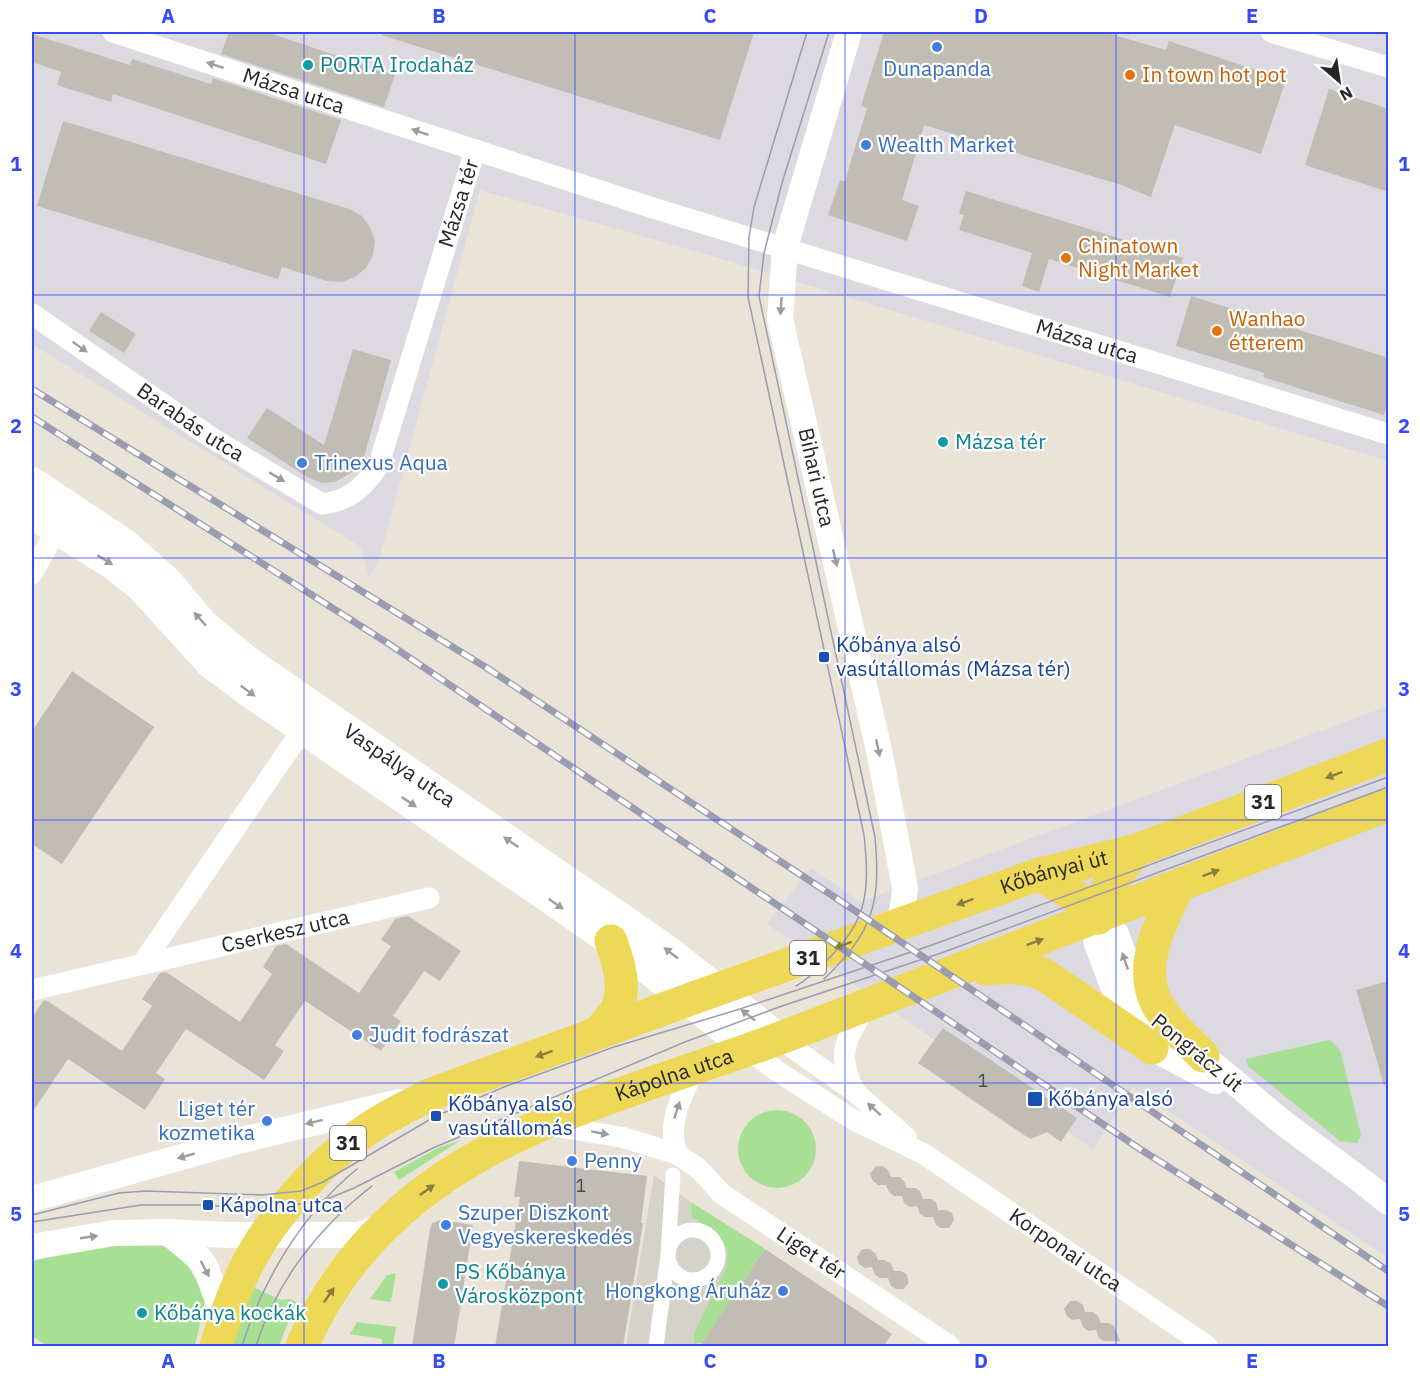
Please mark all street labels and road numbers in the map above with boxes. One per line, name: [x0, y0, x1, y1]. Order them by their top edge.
street label: Mázsa utca: [239, 60, 348, 120]
street label: Mázsa tér: [431, 155, 485, 251]
street label: Mázsa utca: [1033, 312, 1142, 369]
street label: Barabás utca: [132, 376, 250, 467]
street label: Bihari utca: [792, 425, 842, 530]
street label: Vaspálya utca: [338, 716, 461, 813]
road number: 31: [1245, 785, 1281, 819]
street label: Kőbányai út: [996, 843, 1110, 900]
street label: Cserkesz utca: [218, 902, 352, 959]
road number: 31: [790, 941, 826, 975]
street label: Pongrácz út: [1146, 1007, 1249, 1098]
street label: Kápolna utca: [611, 1041, 737, 1107]
road number: 31: [330, 1126, 366, 1160]
street label: Korponai utca: [1004, 1201, 1128, 1297]
street label: Liget tér: [772, 1219, 852, 1286]

